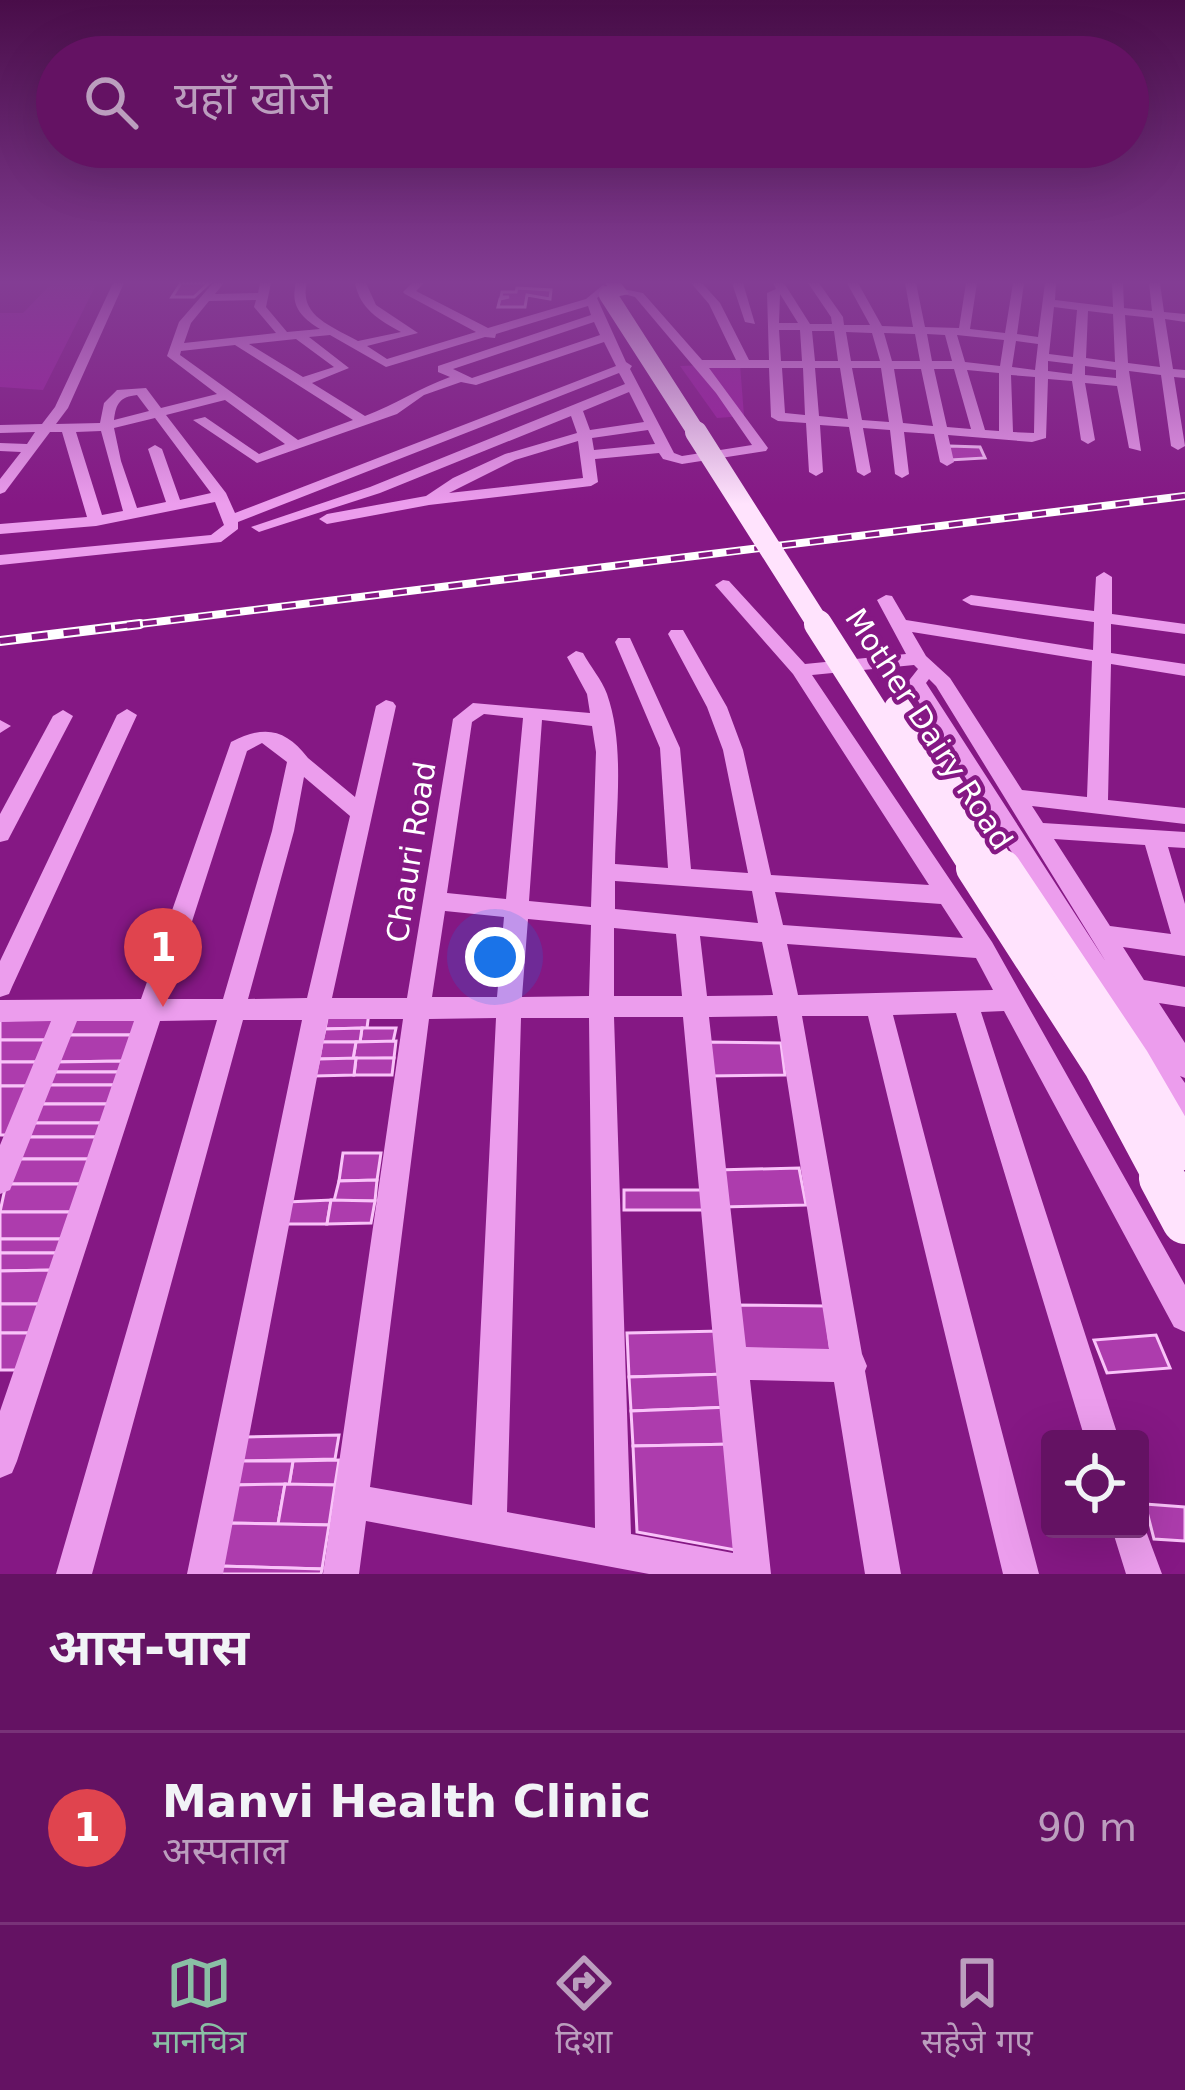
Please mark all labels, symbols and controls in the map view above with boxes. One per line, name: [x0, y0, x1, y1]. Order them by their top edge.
search box: [36, 36, 1149, 168]
icon: search: [78, 69, 144, 135]
text: यहाँ खोजें: [174, 72, 332, 125]
street label: Mother Dairy Road: [838, 602, 1020, 856]
street label: Chauri Road: [379, 759, 443, 945]
pin: 1: [124, 908, 202, 1007]
your location: [465, 927, 525, 987]
map controls: [1041, 1430, 1149, 1538]
button: locate: [1041, 1430, 1149, 1538]
text: आस-पास: [48, 1618, 249, 1677]
text: Manvi Health Clinic: [162, 1775, 651, 1828]
text: 1: [73, 1805, 101, 1850]
text: 90 m: [1037, 1805, 1137, 1850]
text: अस्पताल: [162, 1828, 288, 1873]
tab: मानचित्र: [152, 1950, 247, 2066]
tab: दिशा: [551, 1950, 617, 2066]
tab: सहेजे गए: [921, 1950, 1033, 2066]

